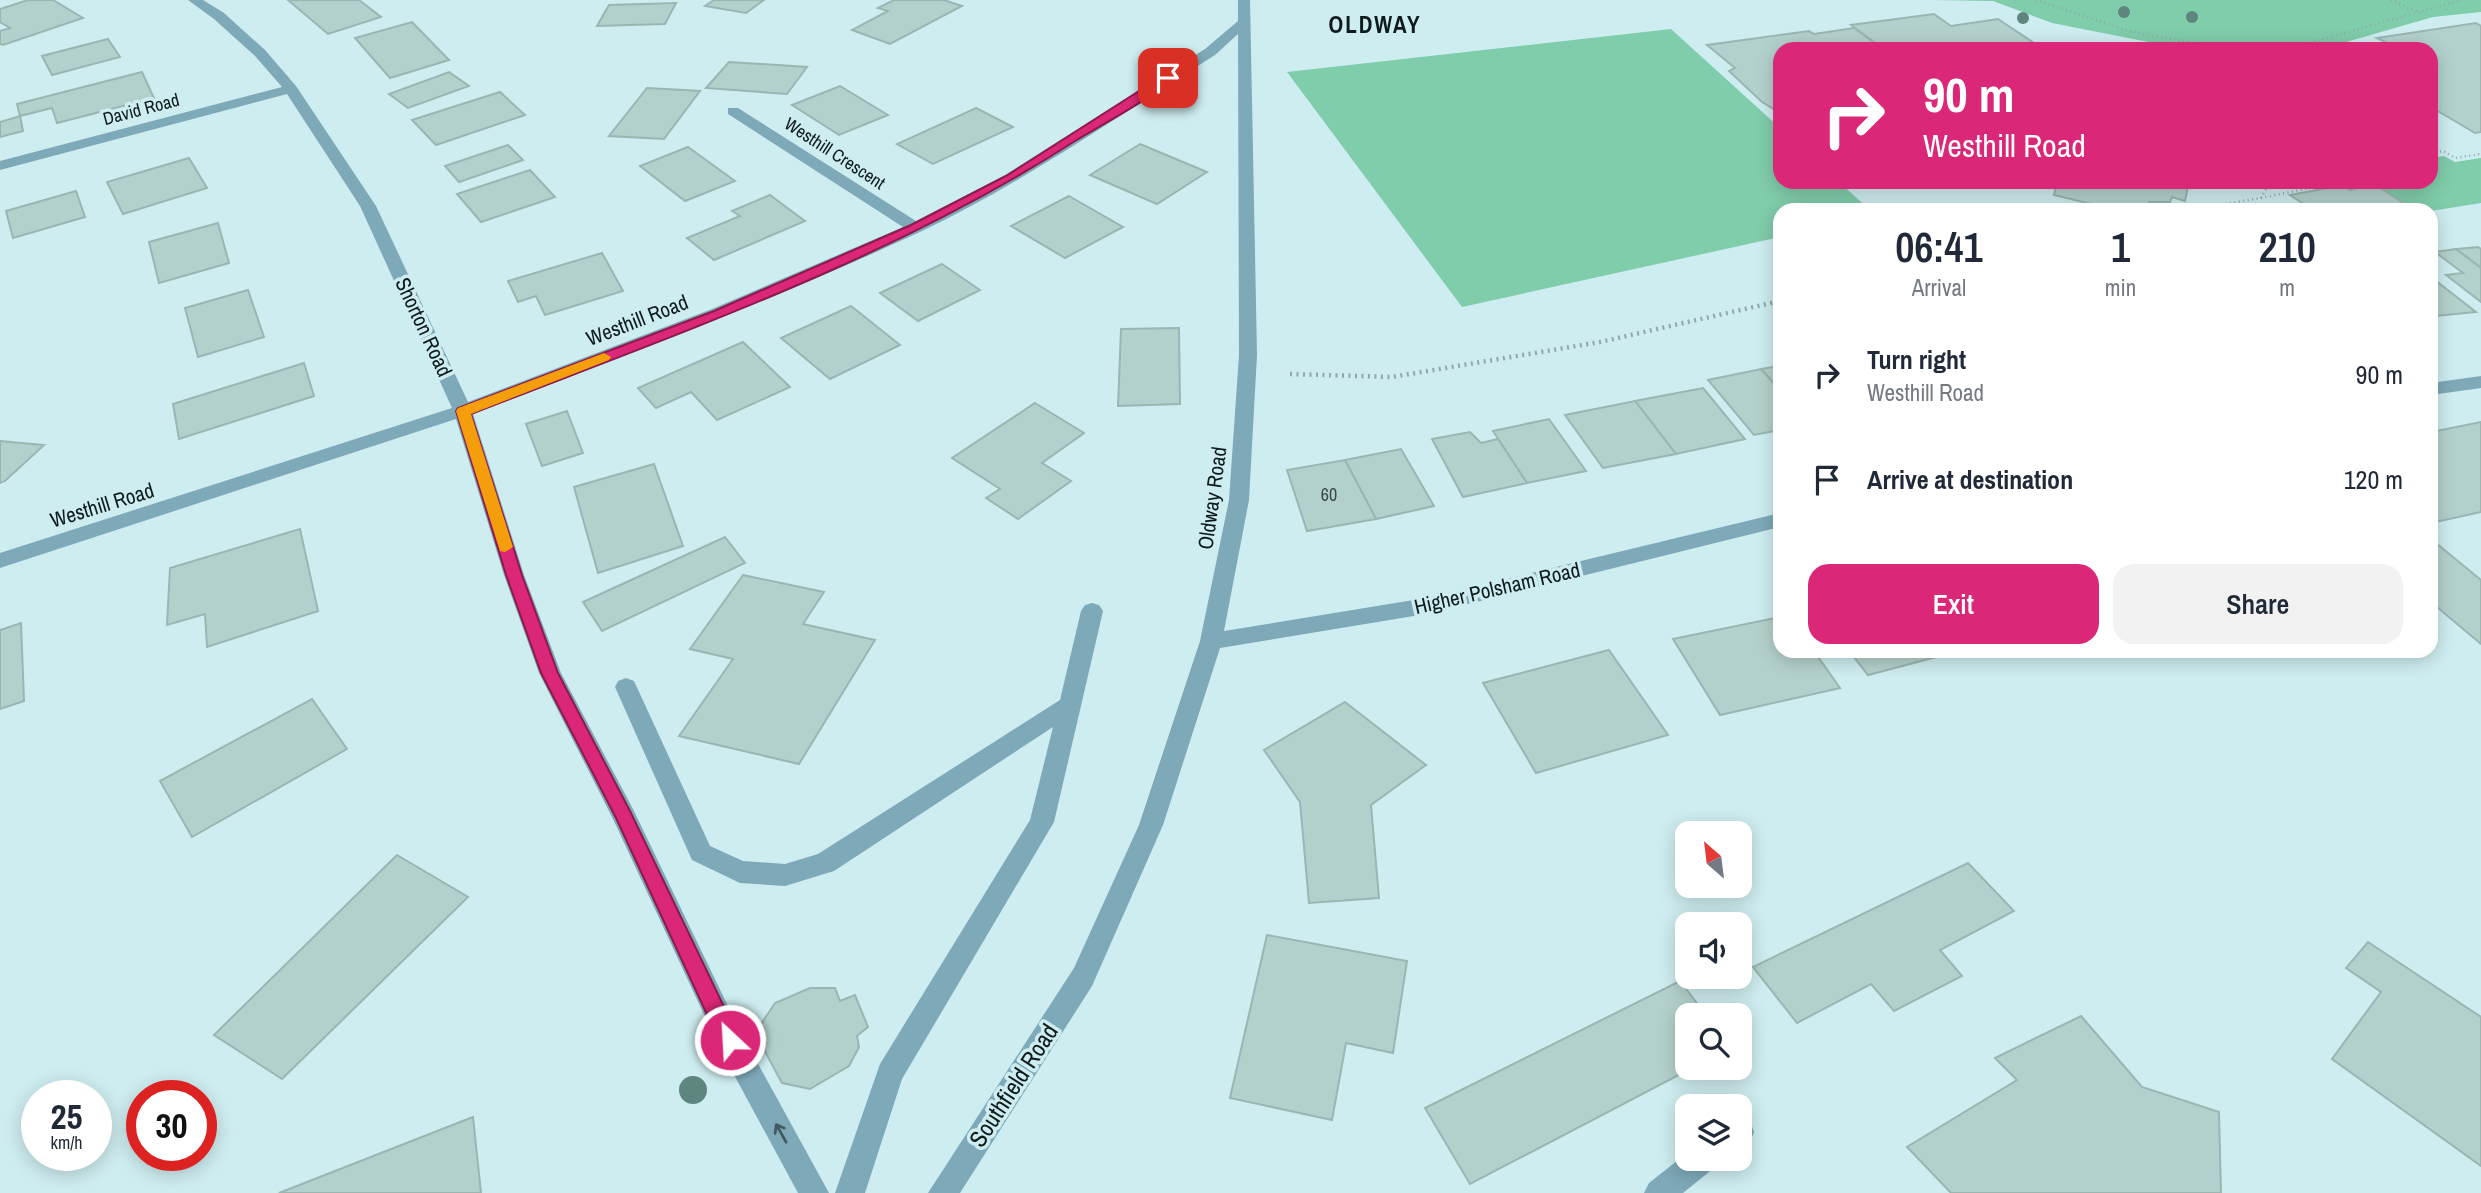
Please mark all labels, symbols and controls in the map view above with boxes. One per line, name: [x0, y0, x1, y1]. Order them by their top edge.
district label: OLDWAY: [1328, 9, 1422, 40]
pin: [1138, 48, 1198, 108]
icon: arrive: [1149, 59, 1187, 97]
text: 90 m: [1923, 61, 2015, 127]
icon: right: [1808, 70, 1899, 161]
street label: David Road: [100, 87, 182, 131]
street label: Westhill Crescent: [780, 111, 890, 195]
text: Westhill Road: [1923, 124, 2086, 167]
text: 06:41: [1895, 219, 1983, 275]
text: 1: [2111, 219, 2130, 275]
text: 210: [2258, 219, 2316, 275]
text: Arrival: [1912, 272, 1966, 303]
text: min: [2105, 272, 2136, 303]
text: m: [2279, 272, 2295, 303]
street label: Shorton Road: [388, 273, 460, 381]
street label: Westhill Road: [582, 287, 692, 353]
text: Turn right: [1867, 342, 1966, 377]
icon: right: [1808, 356, 1846, 394]
text: 90 m: [2356, 357, 2403, 392]
text: Westhill Road: [1867, 377, 1984, 408]
street label: Oldway Road: [1190, 445, 1234, 551]
icon: arrive: [1808, 461, 1846, 499]
text: Arrive at destination: [1867, 462, 2073, 497]
text: 120 m: [2344, 462, 2403, 497]
street label: Westhill Road: [47, 476, 157, 534]
house number: 60: [1321, 482, 1337, 507]
street label: Higher Polsham Road: [1411, 555, 1583, 621]
button: Exit: [1808, 564, 2099, 644]
button: Share: [2113, 564, 2403, 644]
north arrow: [1675, 821, 1752, 898]
map controls: [1675, 821, 1752, 1171]
button: sound: [1675, 912, 1752, 989]
position arrow: [693, 1003, 767, 1077]
button: search: [1675, 1003, 1752, 1080]
street label: Southfield Road: [961, 1017, 1065, 1153]
speed limit sign: 30: [126, 1080, 217, 1171]
text: 25: [51, 1093, 82, 1140]
button: layers: [1675, 1094, 1752, 1171]
one-way arrow: [774, 1124, 788, 1144]
text: km/h: [51, 1130, 83, 1155]

